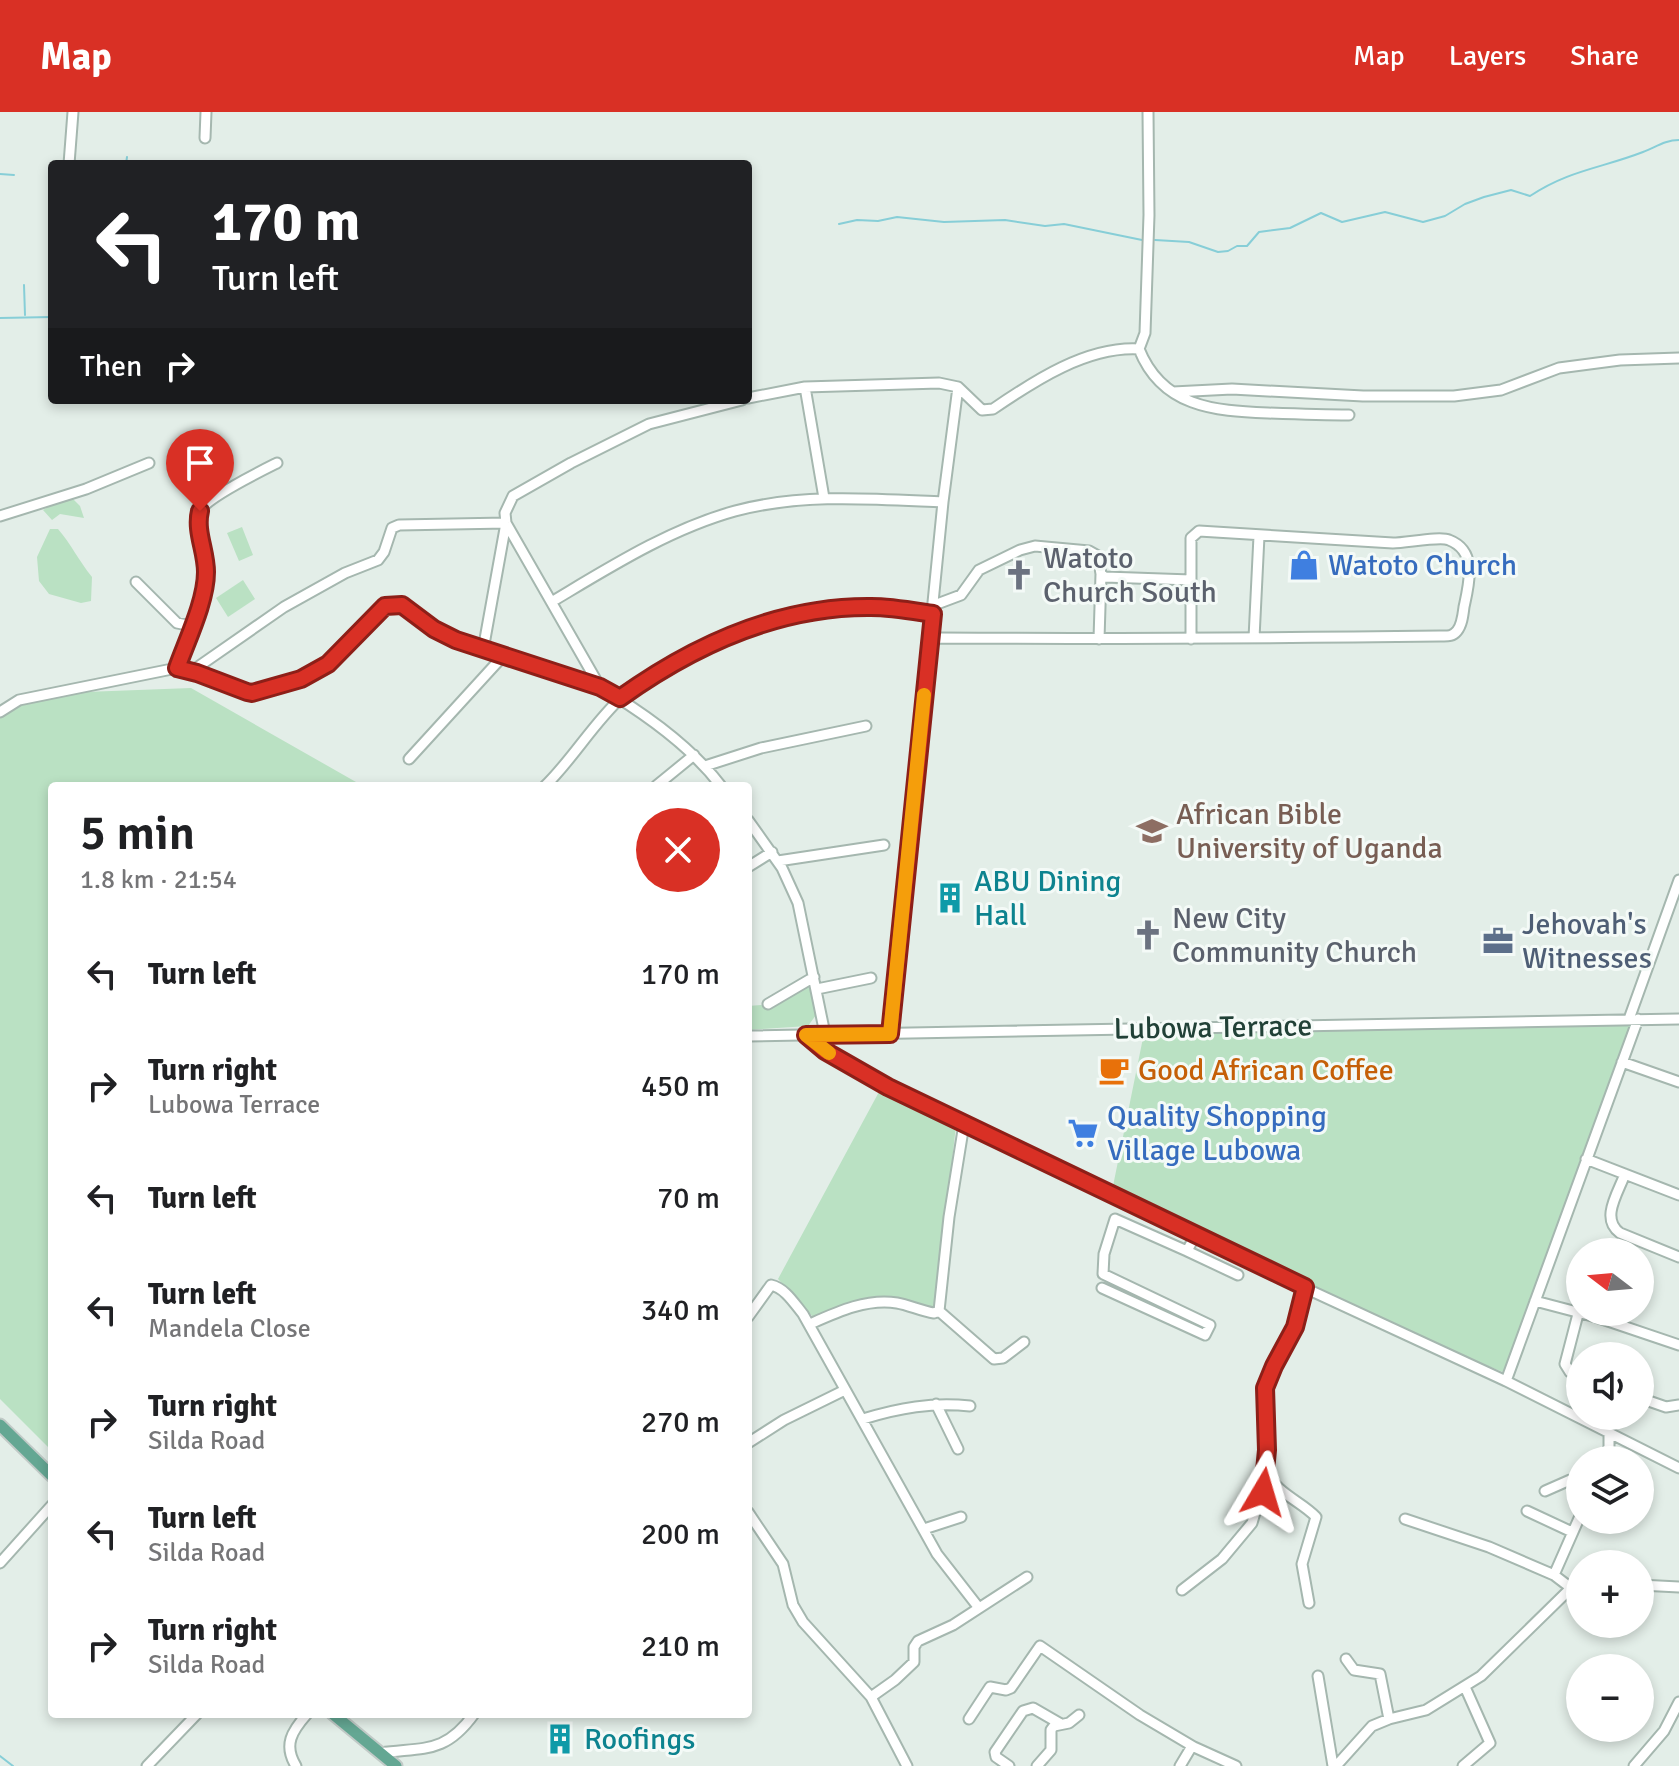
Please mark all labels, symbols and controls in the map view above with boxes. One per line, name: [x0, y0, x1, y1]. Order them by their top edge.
text: Map: [40, 33, 112, 80]
text: Map: [1353, 39, 1405, 73]
text: Layers: [1449, 39, 1526, 73]
text: Share: [1570, 39, 1639, 73]
text: 170 m: [212, 187, 360, 256]
icon: left: [80, 192, 184, 296]
text: Turn left: [212, 256, 339, 301]
icon: right: [158, 344, 202, 388]
text: Then: [80, 348, 142, 385]
pin: [166, 429, 234, 511]
icon: arrive: [178, 441, 222, 485]
place label: Watoto Church South: [1043, 540, 1217, 611]
place label: Watoto Church: [1328, 547, 1517, 584]
shop icon: Watoto Church: [1287, 548, 1321, 582]
church icon: Watoto Church South: [1002, 558, 1036, 592]
place label: African Bible University of Uganda: [1176, 796, 1443, 867]
text: 5 min: [80, 804, 195, 863]
button: close: [636, 808, 720, 892]
school or university icon: African Bible University of Uganda: [1135, 814, 1169, 848]
place label: ABU Dining Hall: [974, 863, 1121, 934]
text: 1.8 km · 21:54: [80, 864, 237, 896]
building icon: ABU Dining Hall: [933, 881, 967, 915]
place label: New City Community Church: [1172, 900, 1417, 971]
place label: Jehovah's Witnesses: [1522, 906, 1652, 977]
church icon: New City Community Church: [1131, 918, 1165, 952]
office icon: Jehovah's Witnesses: [1481, 924, 1515, 958]
icon: left: [80, 952, 124, 996]
text: Turn left: [148, 956, 257, 993]
text: 170 m: [641, 956, 720, 993]
street label: Lubowa Terrace: [1113, 1007, 1313, 1048]
text: Turn right: [148, 1052, 277, 1089]
place label: Good African Coffee: [1138, 1052, 1394, 1089]
cafe icon: Good African Coffee: [1097, 1053, 1131, 1087]
icon: right: [80, 1064, 124, 1108]
text: 450 m: [641, 1068, 720, 1105]
text: Lubowa Terrace: [148, 1089, 320, 1121]
place label: Quality Shopping Village Lubowa: [1107, 1098, 1327, 1169]
supermarket icon: Quality Shopping Village Lubowa: [1066, 1116, 1100, 1150]
icon: left: [80, 1176, 124, 1220]
text: Turn left: [148, 1180, 257, 1217]
text: 70 m: [657, 1180, 720, 1217]
north arrow: [1566, 1238, 1654, 1326]
map controls: [1566, 1238, 1654, 1742]
text: Turn left: [148, 1276, 257, 1313]
icon: left: [80, 1288, 124, 1332]
text: 340 m: [641, 1292, 720, 1329]
text: Mandela Close: [148, 1313, 311, 1345]
button: sound: [1566, 1342, 1654, 1430]
text: Turn right: [148, 1388, 277, 1425]
icon: right: [80, 1400, 124, 1444]
text: 270 m: [641, 1404, 720, 1441]
text: Silda Road: [148, 1425, 265, 1457]
button: layers: [1566, 1446, 1654, 1534]
position arrow: [1221, 1450, 1305, 1534]
text: Turn left: [148, 1500, 257, 1537]
icon: left: [80, 1512, 124, 1556]
text: 200 m: [641, 1516, 720, 1553]
text: Silda Road: [148, 1537, 265, 1569]
button: +: [1566, 1550, 1654, 1638]
text: Turn right: [148, 1612, 277, 1649]
icon: right: [80, 1624, 124, 1668]
text: 210 m: [641, 1628, 720, 1665]
text: Silda Road: [148, 1649, 265, 1681]
button: −: [1566, 1654, 1654, 1742]
place label: Roofings: [584, 1721, 695, 1758]
building icon: Roofings: [543, 1722, 577, 1756]

